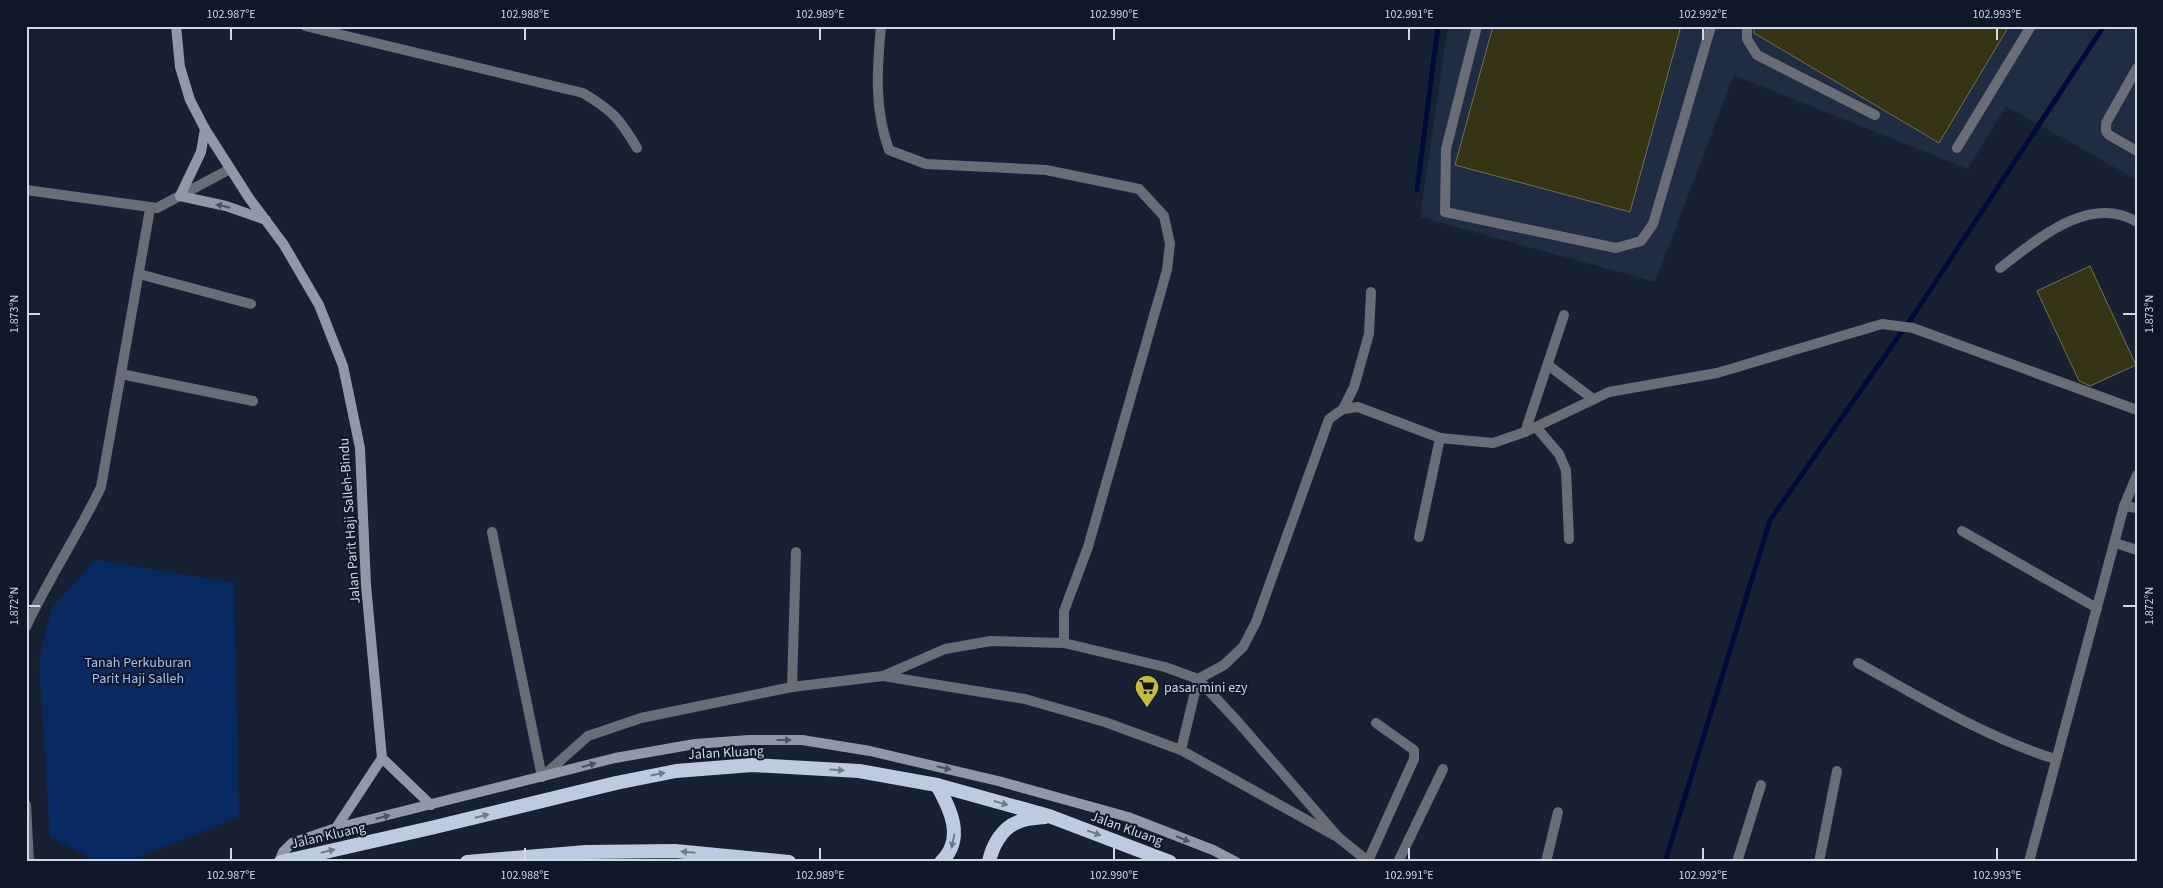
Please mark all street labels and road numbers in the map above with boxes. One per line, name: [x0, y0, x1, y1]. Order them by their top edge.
street label: Jalan Parit Haji Salleh-Bindu: [334, 437, 366, 605]
street label: Jalan Kluang: [688, 741, 764, 765]
street label: Jalan Kluang: [1088, 807, 1166, 851]
street label: Jalan Kluang: [289, 818, 367, 854]

